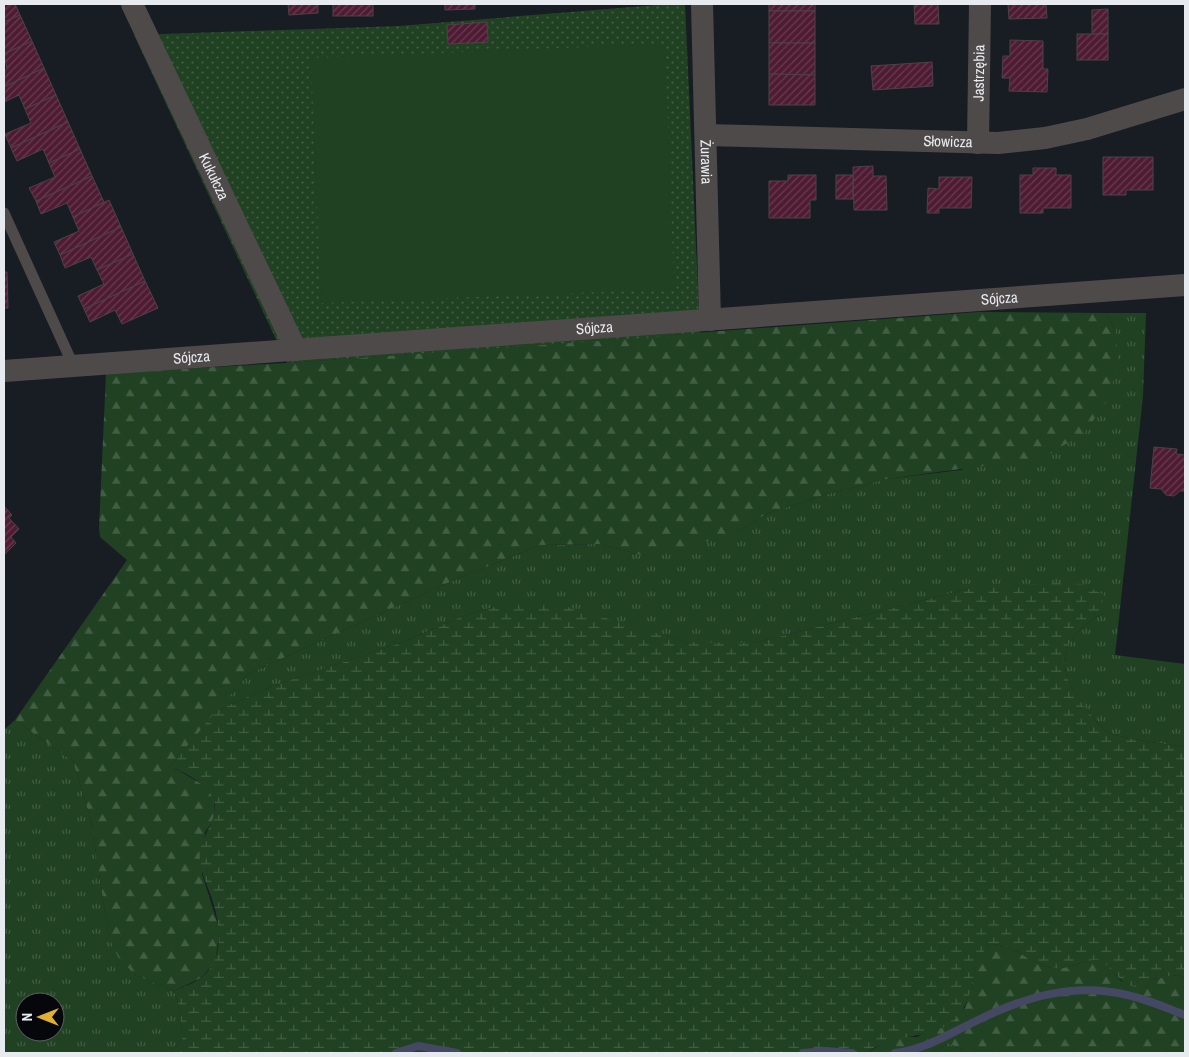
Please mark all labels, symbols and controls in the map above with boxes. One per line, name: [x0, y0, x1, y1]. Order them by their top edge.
street label: Jastrzębia: [968, 44, 989, 102]
street label: Słowicza: [923, 130, 973, 152]
street label: Żurawia: [695, 139, 718, 185]
street label: Kukułcza: [194, 149, 235, 204]
street label: Sójcza: [980, 286, 1019, 310]
street label: Sójcza: [575, 316, 614, 339]
street label: Sójcza: [172, 345, 211, 369]
north arrow: [15, 992, 65, 1042]
text: N: [18, 1013, 36, 1021]

